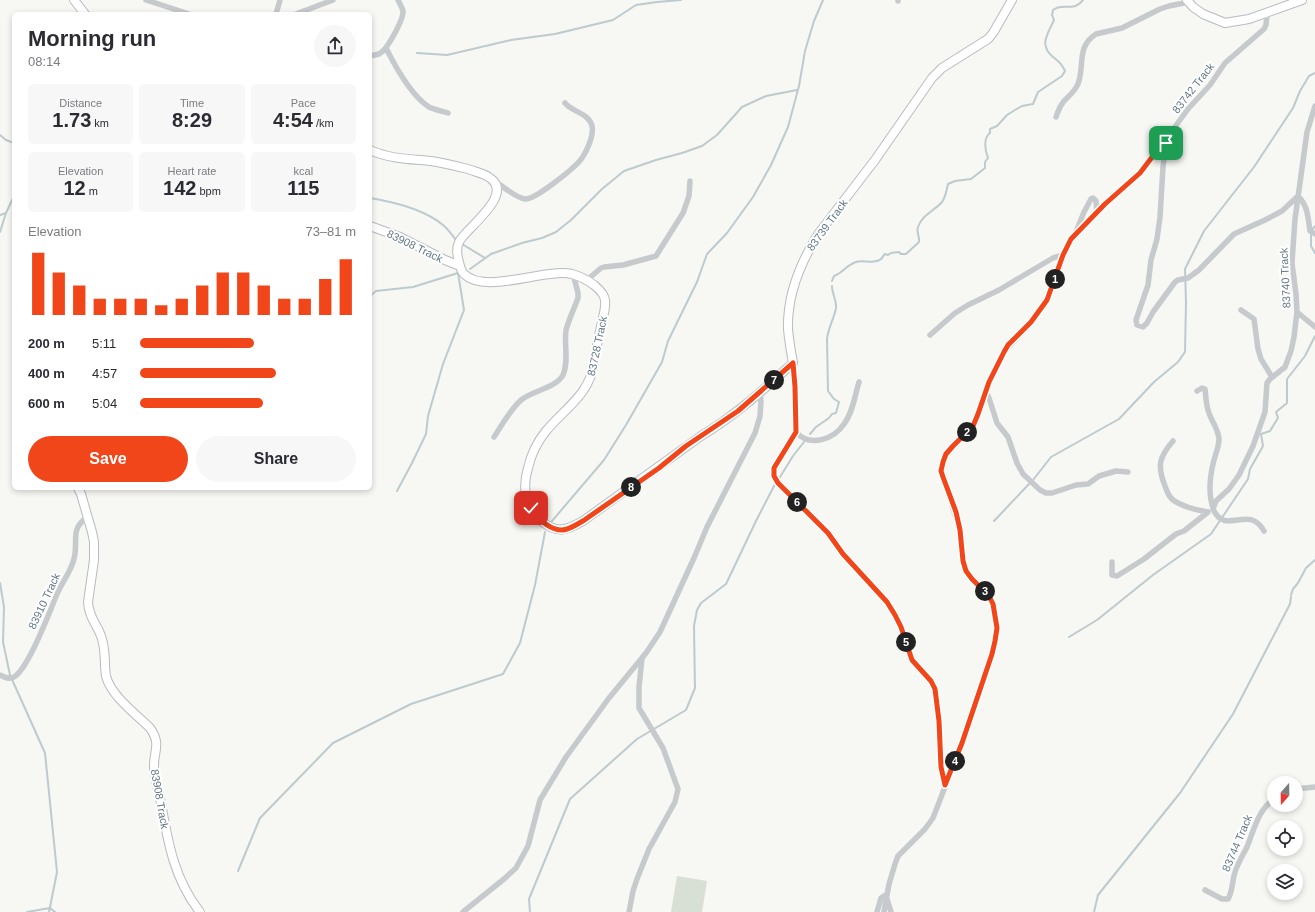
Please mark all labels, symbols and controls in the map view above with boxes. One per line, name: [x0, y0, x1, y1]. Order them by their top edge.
button: share: [314, 25, 356, 67]
text: Morning run: [28, 26, 156, 51]
text: 08:14: [28, 54, 61, 69]
street label: 83742 Track: [1170, 60, 1217, 116]
text: Distance: [59, 97, 102, 109]
text: Time: [180, 97, 204, 109]
text: Pace: [291, 97, 316, 109]
text: 1.73: [52, 109, 91, 131]
text: 8:29: [172, 109, 212, 131]
text: 4:54: [273, 109, 313, 131]
text: km: [91, 117, 109, 129]
text: /km: [313, 117, 334, 129]
pin: [1149, 126, 1183, 160]
icon: arrive: [1155, 132, 1177, 154]
text: Elevation: [58, 165, 103, 177]
text: Heart rate: [168, 165, 216, 177]
text: kcal: [294, 165, 313, 177]
text: 12: [63, 177, 86, 199]
text: 142: [163, 177, 196, 199]
text: 115: [287, 177, 319, 199]
text: m: [86, 185, 98, 197]
text: bpm: [196, 185, 221, 197]
street label: 83739 Track: [804, 197, 850, 253]
text: Elevation: [28, 224, 81, 239]
text: 73–81 m: [305, 224, 356, 239]
street label: 83908 Track: [385, 227, 445, 265]
street label: 83740 Track: [1277, 247, 1293, 309]
pin: 1: [1045, 269, 1065, 289]
text: 1: [1052, 273, 1058, 285]
street label: 83728 Track: [585, 315, 609, 377]
text: 200 m: [28, 336, 65, 351]
text: 5:11: [92, 336, 116, 351]
text: 400 m: [28, 366, 65, 381]
text: 4:57: [92, 366, 117, 381]
pin: 7: [764, 370, 784, 390]
text: 7: [771, 374, 777, 386]
text: 600 m: [28, 396, 65, 411]
text: 5:04: [92, 396, 117, 411]
pin: 2: [957, 422, 977, 442]
text: 2: [964, 426, 970, 438]
button: Save: [28, 436, 188, 482]
button: Share: [196, 436, 356, 482]
pin: 8: [621, 477, 641, 497]
text: 8: [628, 481, 634, 493]
pin: [514, 491, 548, 525]
pin: 6: [787, 492, 807, 512]
text: 6: [794, 496, 800, 508]
icon: check: [520, 497, 542, 519]
street label: 83910 Track: [26, 571, 62, 631]
pin: 3: [975, 581, 995, 601]
text: 3: [982, 585, 988, 597]
pin: 5: [896, 632, 916, 652]
text: 5: [903, 636, 909, 648]
pin: 4: [945, 751, 965, 771]
text: 4: [952, 755, 958, 767]
street label: 83908 Track: [149, 768, 171, 830]
north arrow: [1267, 776, 1303, 812]
map controls: [1267, 776, 1303, 900]
street label: 83744 Track: [1220, 812, 1255, 873]
button: locate: [1267, 820, 1303, 856]
button: layers: [1267, 864, 1303, 900]

